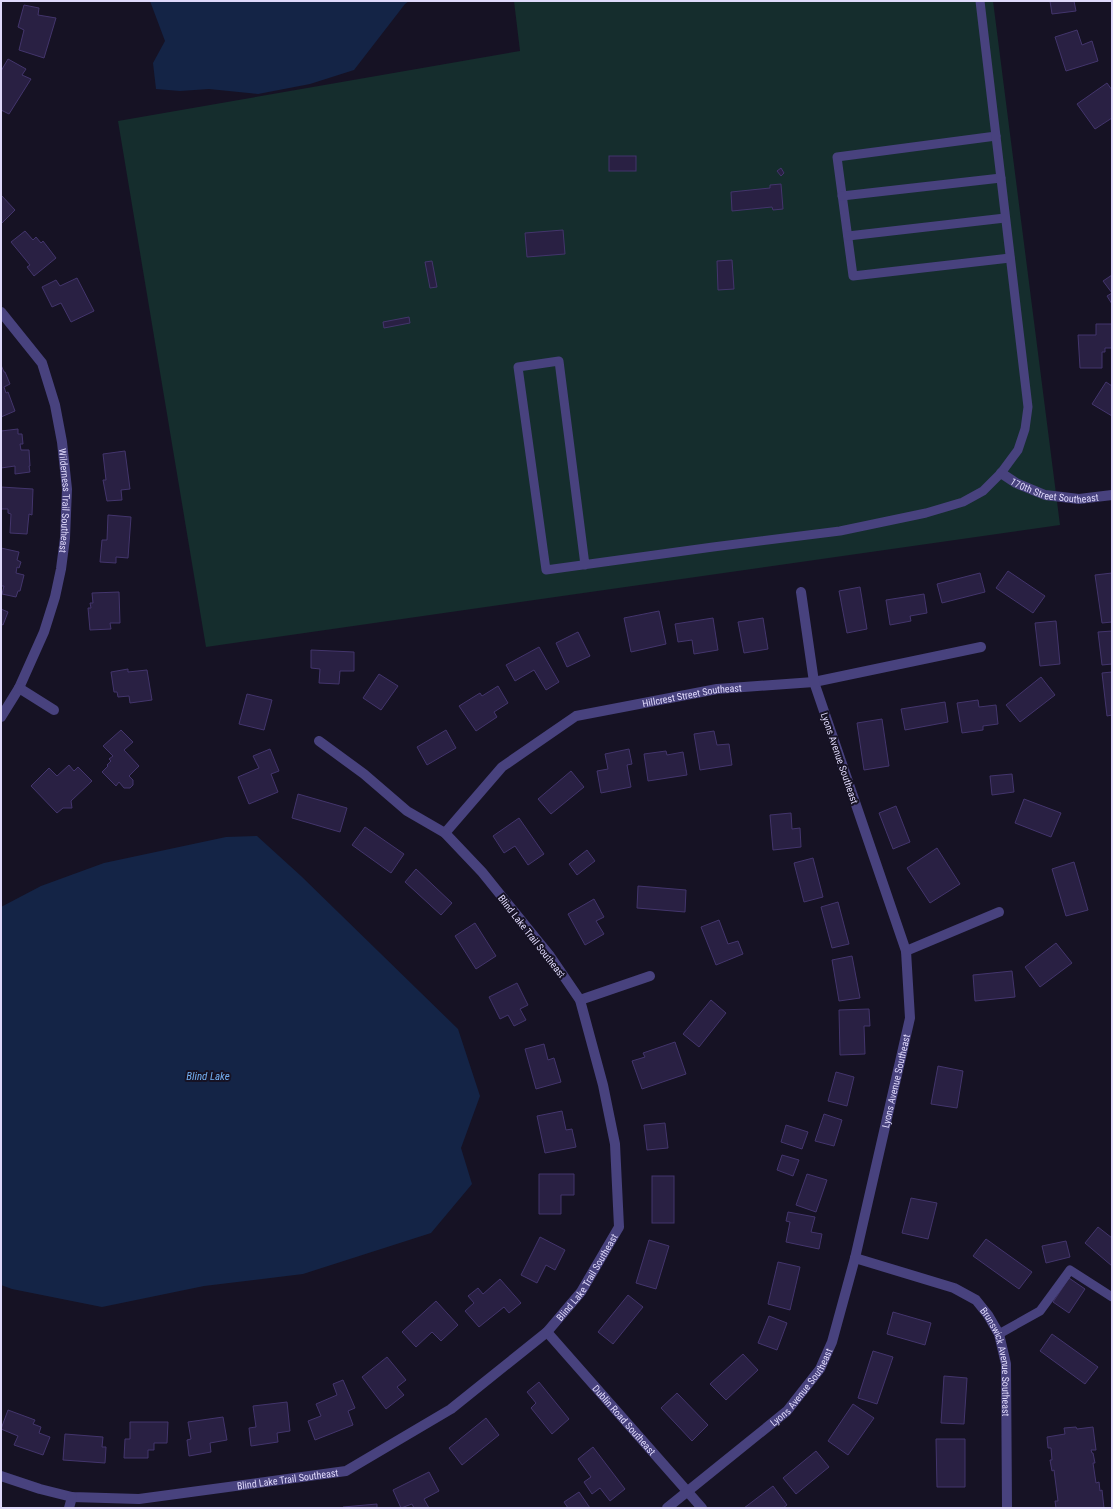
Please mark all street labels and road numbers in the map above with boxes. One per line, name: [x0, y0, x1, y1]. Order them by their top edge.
street label: Wilderness Trail Southeast: [57, 448, 72, 554]
street label: 170th Street Southeast: [1008, 476, 1099, 505]
street label: Hillcrest Street Southeast: [641, 682, 742, 709]
street label: Lyons Avenue Southeast: [819, 711, 860, 805]
street label: Blind Lake Trail Southeast: [496, 893, 567, 980]
street label: Lyons Avenue Southeast: [880, 1033, 912, 1129]
street label: Blind Lake Trail Southeast: [554, 1232, 620, 1323]
street label: Brunswick Avenue Southeast: [978, 1305, 1011, 1417]
street label: Lyons Avenue Southeast: [768, 1347, 835, 1428]
street label: Dublin Road Southeast: [590, 1383, 658, 1457]
street label: Blind Lake Trail Southeast: [236, 1467, 339, 1492]

